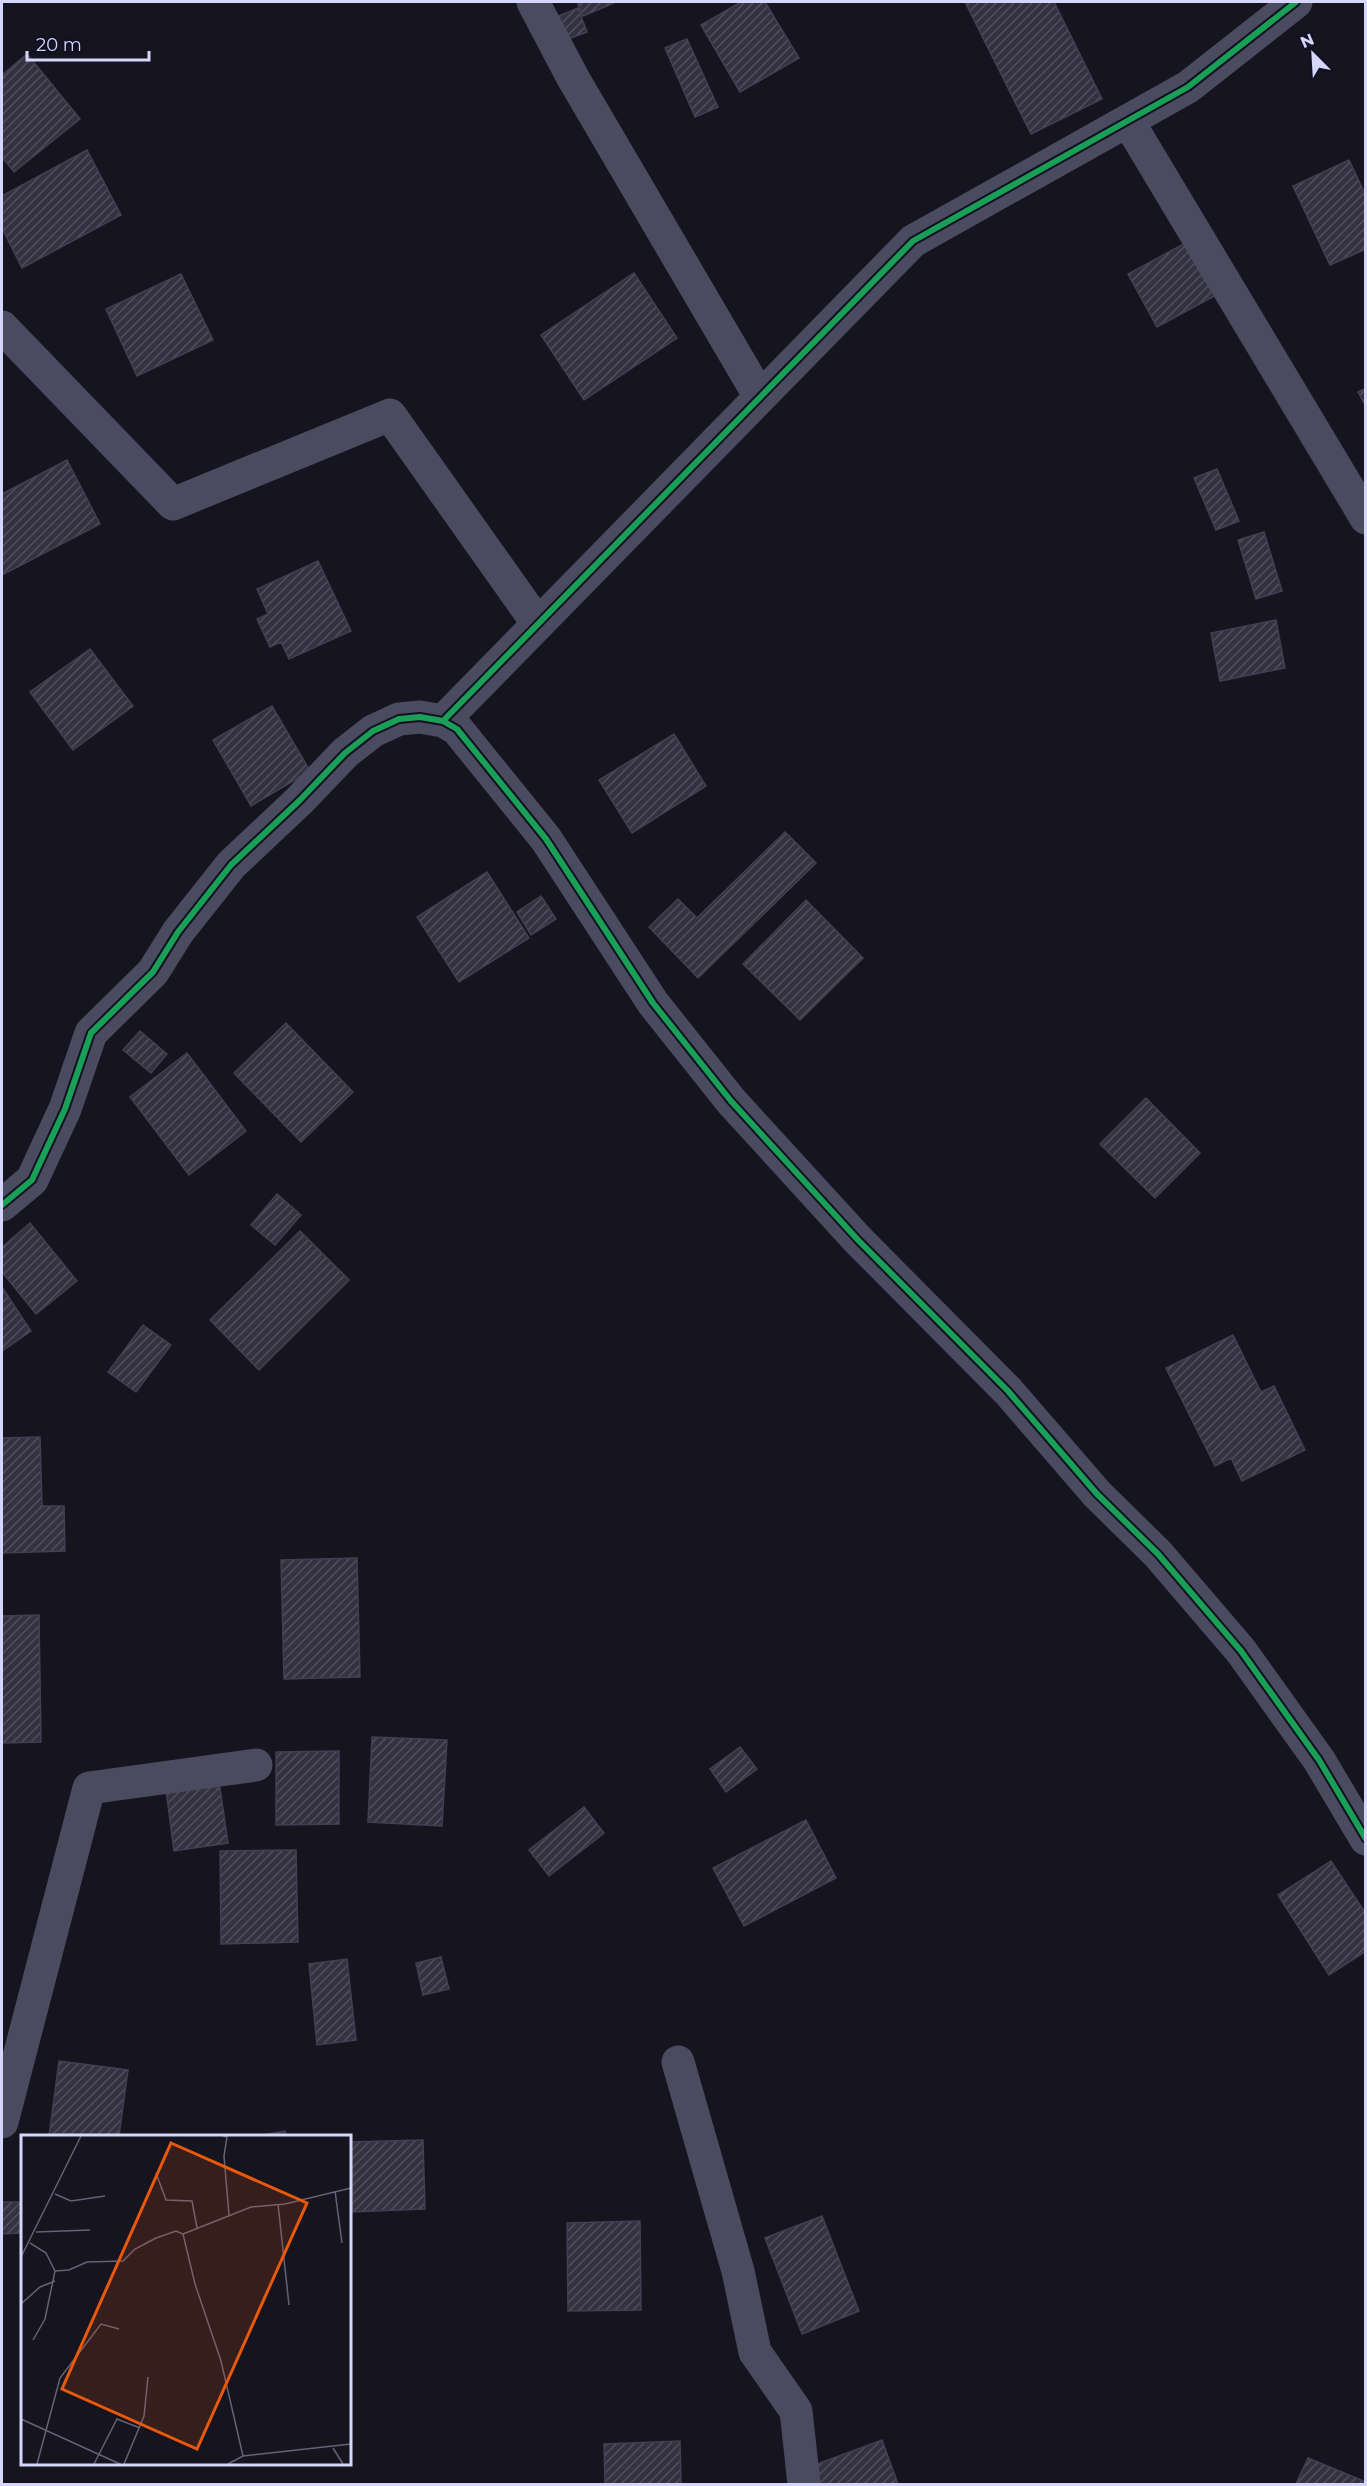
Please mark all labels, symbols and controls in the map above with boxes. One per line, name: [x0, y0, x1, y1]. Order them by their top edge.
scale bar: [27, 24, 148, 62]
north arrow: [1283, 24, 1343, 84]
text: N: [1297, 29, 1317, 52]
text: 20 m: [36, 34, 82, 56]
inset map: [21, 2135, 351, 2465]

